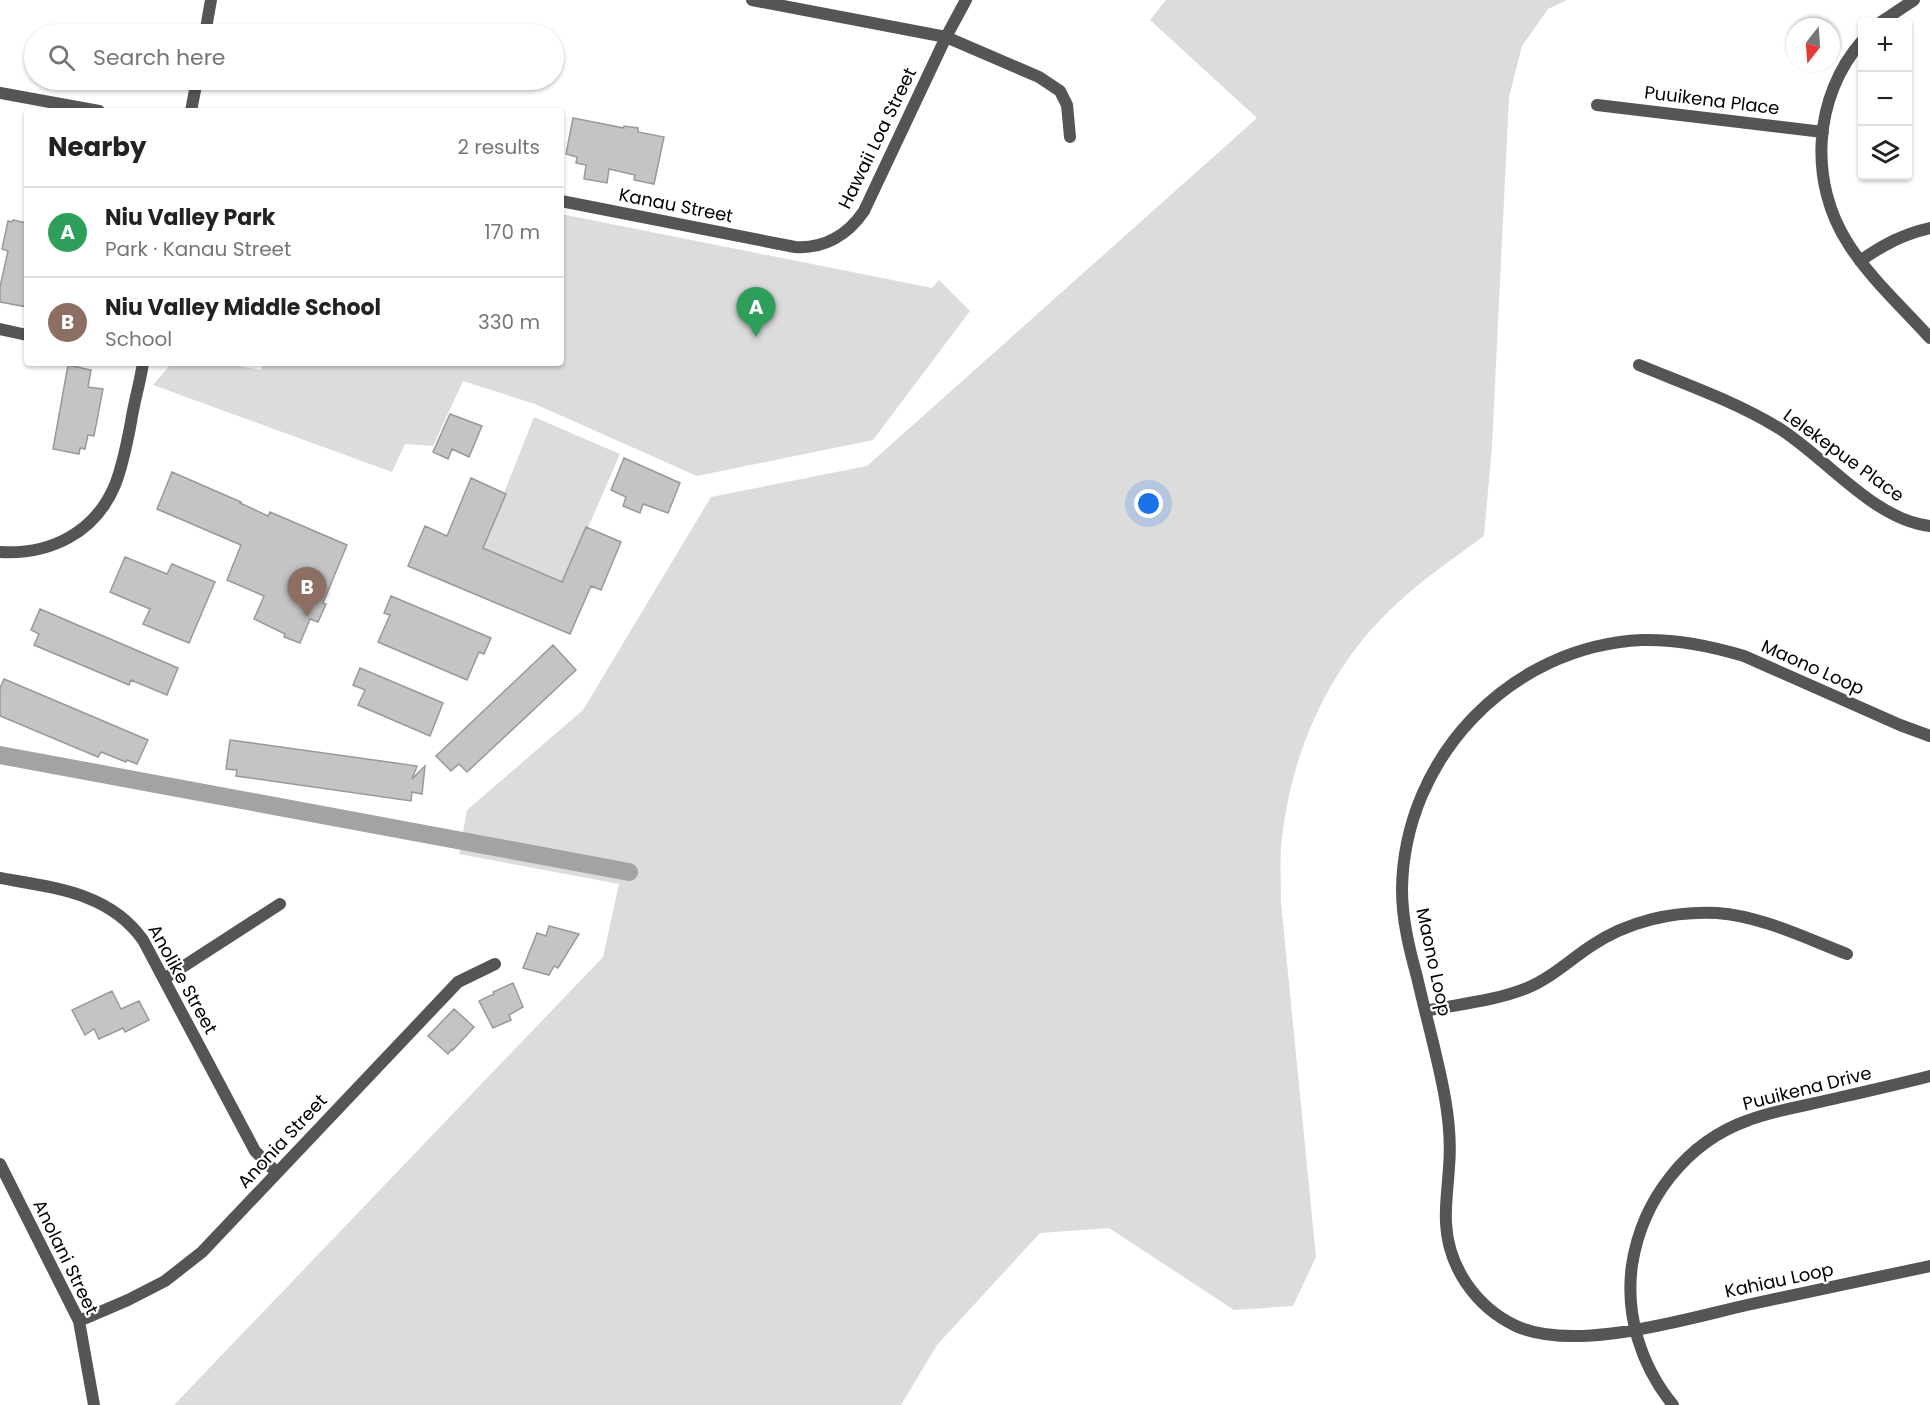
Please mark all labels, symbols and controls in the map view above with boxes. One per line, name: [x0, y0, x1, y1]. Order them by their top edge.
north arrow: [1786, 18, 1840, 72]
map controls: [1858, 18, 1912, 180]
button: +: [1858, 18, 1912, 72]
search box: [24, 24, 564, 90]
icon: search: [45, 41, 78, 74]
text: Search here: [93, 42, 226, 73]
street label: Hawaii Loa Street: [832, 63, 922, 213]
button: −: [1858, 72, 1912, 126]
street label: Puuikena Place: [1643, 79, 1781, 121]
button: layers: [1858, 126, 1912, 180]
text: Nearby: [48, 129, 146, 165]
text: 2 results: [457, 133, 540, 161]
street label: Kanau Street: [617, 182, 735, 228]
text: Niu Valley Park: [105, 202, 275, 233]
text: A: [60, 218, 75, 246]
text: 170 m: [484, 218, 540, 246]
text: Park · Kanau Street: [105, 235, 291, 263]
pin: A: [736, 288, 776, 337]
text: Niu Valley Middle School: [105, 292, 381, 323]
text: B: [61, 308, 74, 336]
text: 330 m: [478, 308, 540, 336]
text: School: [105, 325, 172, 353]
street label: Lelekepue Place: [1779, 403, 1909, 507]
your location: [1134, 489, 1163, 518]
pin: B: [288, 568, 326, 617]
street label: Maono Loop: [1758, 633, 1868, 701]
street label: Maono Loop: [1410, 906, 1458, 1018]
street label: Anolike Street: [143, 920, 223, 1038]
street label: Puuikena Drive: [1740, 1060, 1874, 1116]
street label: Anonia Street: [232, 1088, 332, 1194]
street label: Anolani Street: [27, 1195, 105, 1319]
street label: Kahiau Loop: [1722, 1256, 1836, 1304]

